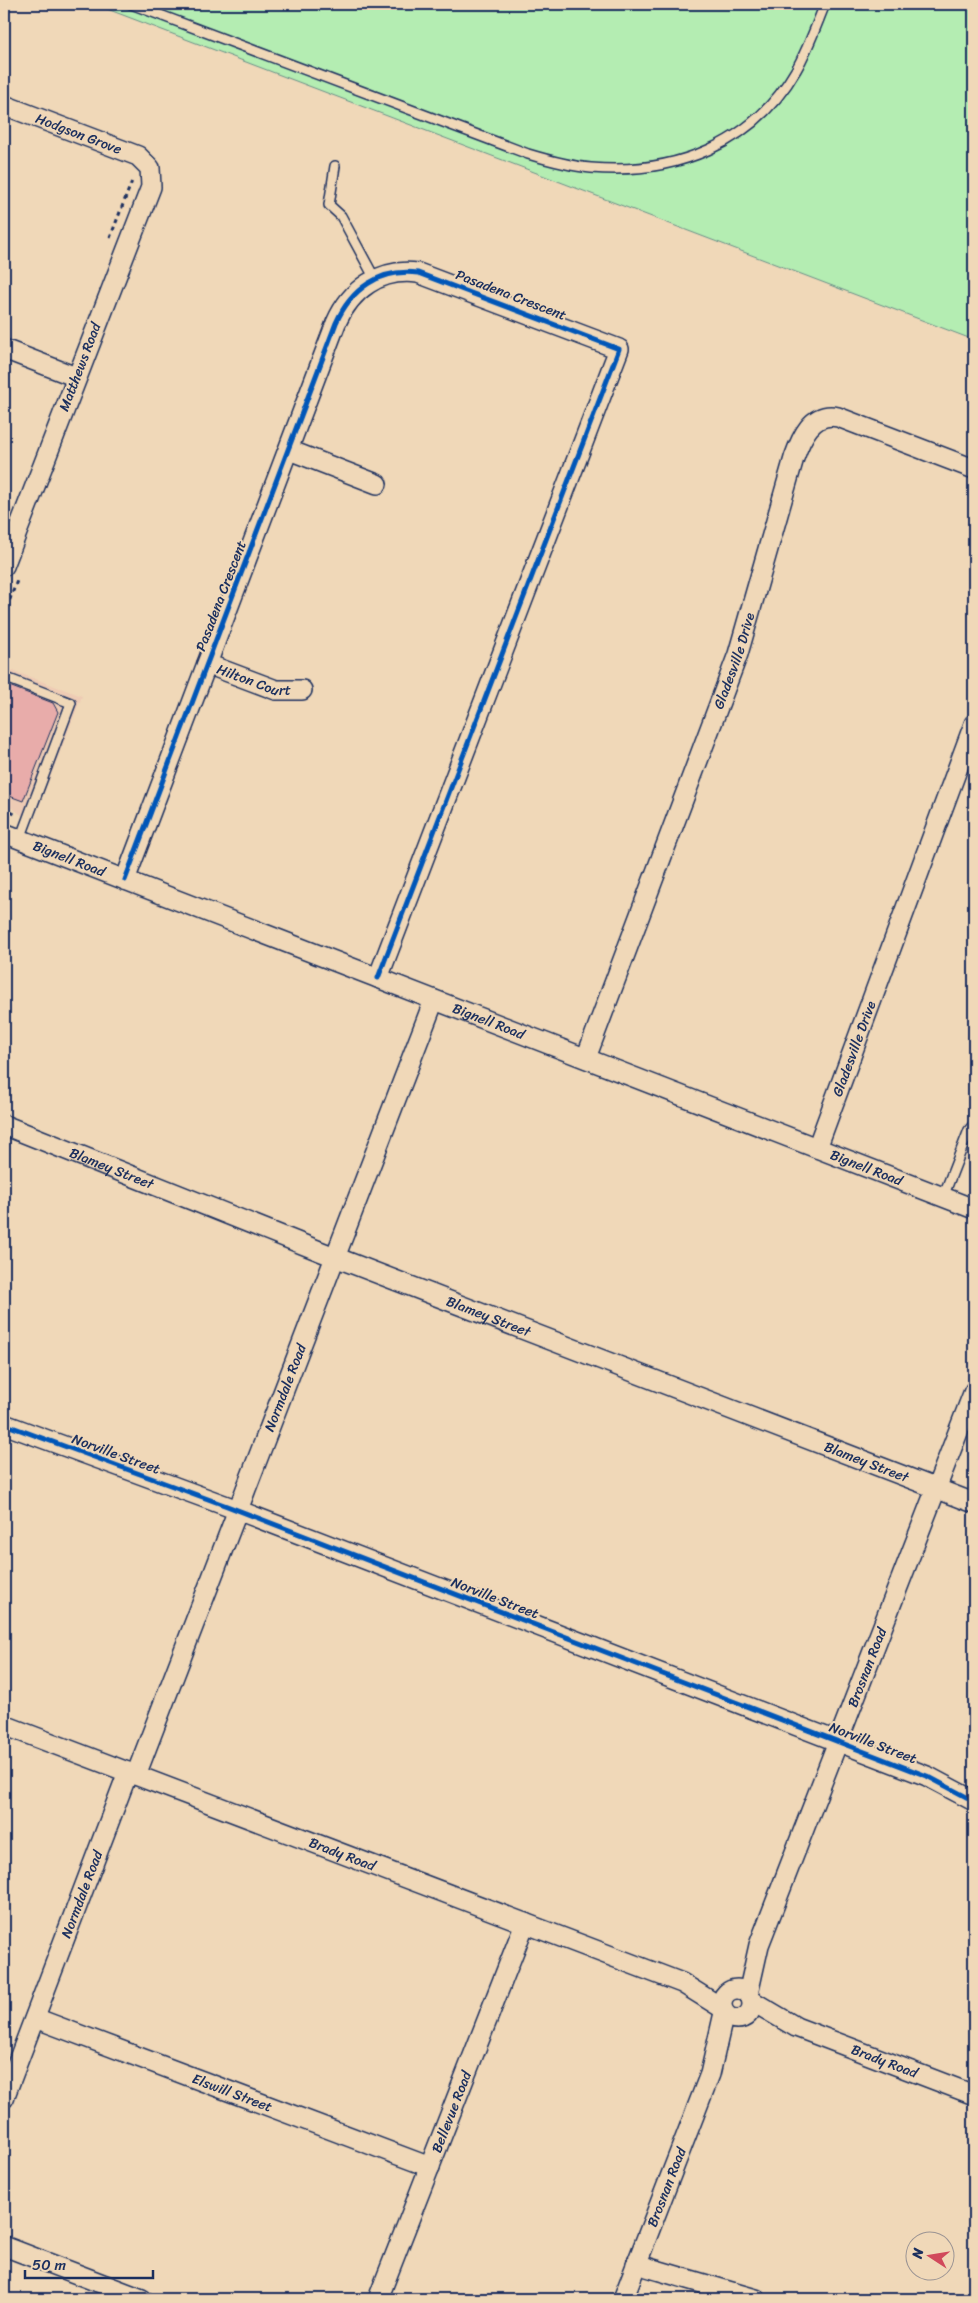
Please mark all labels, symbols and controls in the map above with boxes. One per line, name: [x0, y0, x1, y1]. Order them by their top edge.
street label: Hodgson Grove: [32, 106, 126, 161]
street label: Pasadena Crescent: [452, 262, 570, 328]
street label: Matthews Road: [52, 317, 109, 415]
street label: Pasadena Crescent: [188, 537, 254, 655]
street label: Gladesville Drive: [706, 609, 762, 713]
street label: Hilton Court: [213, 656, 291, 703]
street label: Bignell Road: [29, 833, 111, 884]
street label: Bignell Road: [449, 996, 530, 1047]
street label: Gladesville Drive: [825, 997, 883, 1100]
street label: Blamey Street: [66, 1140, 159, 1197]
street label: Bignell Road: [826, 1142, 908, 1193]
street label: Blamey Street: [443, 1289, 536, 1344]
street label: Normdale Road: [257, 1339, 314, 1435]
street label: Norville Street: [68, 1426, 164, 1482]
street label: Blamey Street: [821, 1434, 914, 1490]
street label: Norville Street: [447, 1570, 543, 1626]
street label: Brosnan Road: [840, 1622, 894, 1711]
street label: Norville Street: [825, 1715, 921, 1771]
street label: Brady Road: [305, 1830, 381, 1878]
street label: Normdale Road: [53, 1845, 110, 1942]
street label: Brady Road: [848, 2037, 923, 2086]
street label: Elswill Street: [189, 2066, 276, 2119]
street label: Bellevue Road: [424, 2066, 479, 2156]
street label: Brosnan Road: [639, 2142, 694, 2231]
north arrow: [906, 2230, 956, 2280]
text: N: [904, 2246, 931, 2262]
scale bar: [25, 2248, 152, 2280]
text: 50 m: [32, 2252, 67, 2278]

